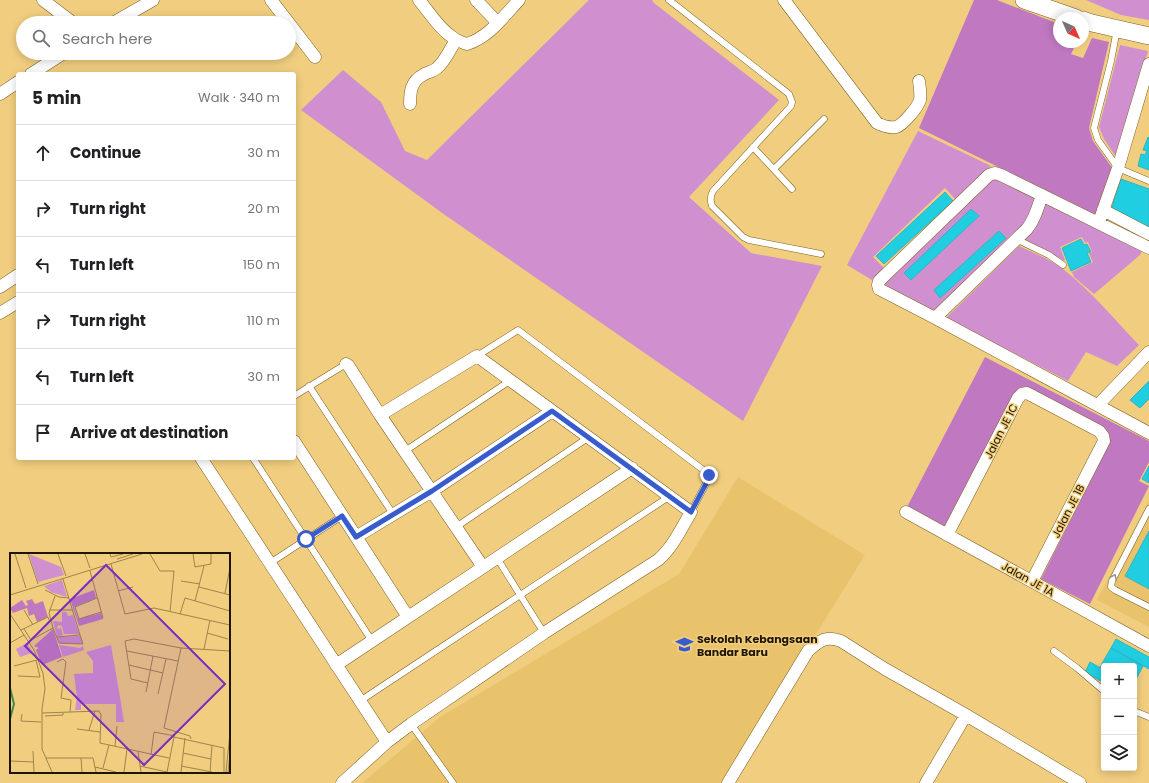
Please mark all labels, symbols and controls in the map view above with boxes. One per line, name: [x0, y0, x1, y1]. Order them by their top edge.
north arrow: [1053, 12, 1089, 48]
search box: [16, 16, 296, 60]
icon: search: [30, 27, 52, 49]
text: Search here: [62, 28, 152, 49]
text: 5 min: [32, 86, 81, 110]
text: Walk · 340 m: [198, 88, 280, 107]
icon: ahead: [32, 142, 54, 164]
text: Continue: [70, 142, 141, 163]
text: 30 m: [247, 143, 280, 162]
icon: right: [32, 198, 54, 220]
text: Turn right: [70, 198, 146, 219]
text: 20 m: [247, 199, 280, 218]
icon: left: [32, 254, 54, 276]
text: Turn left: [70, 254, 134, 275]
text: 150 m: [243, 255, 280, 274]
icon: right: [32, 310, 54, 332]
text: Turn right: [70, 310, 146, 331]
text: 110 m: [247, 311, 280, 330]
icon: left: [32, 366, 54, 388]
text: Turn left: [70, 366, 134, 387]
text: 30 m: [247, 367, 280, 386]
street label: Jalan JE 1C: [980, 401, 1022, 461]
icon: arrive: [32, 422, 54, 444]
text: Arrive at destination: [70, 422, 228, 443]
route end: [700, 466, 718, 484]
street label: Jalan JE 1B: [1048, 481, 1088, 540]
route start: [297, 530, 315, 548]
inset map: [10, 553, 230, 773]
street label: Jalan JE 1A: [998, 558, 1058, 601]
one-way arrow: [1110, 574, 1118, 581]
place label: Sekolah Kebangsaan Bandar Baru: [697, 631, 818, 660]
school or university icon: Sekolah Kebangsaan Bandar Baru: [674, 635, 694, 655]
map controls: [1101, 663, 1137, 771]
button: +: [1101, 663, 1137, 699]
button: −: [1101, 699, 1137, 735]
button: layers: [1101, 735, 1137, 771]

